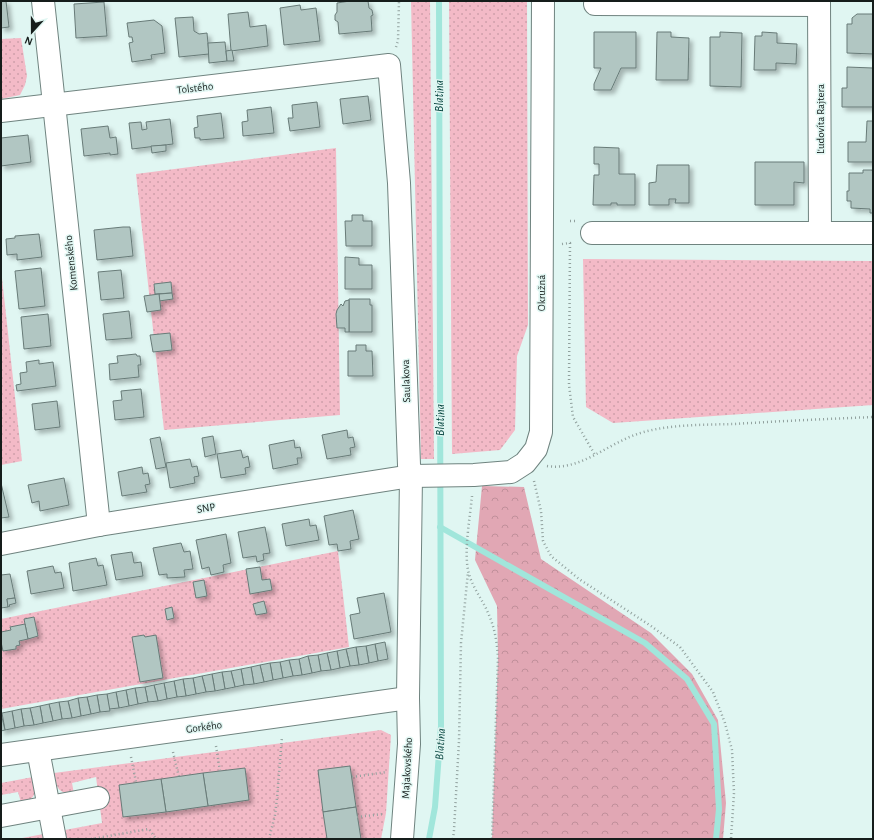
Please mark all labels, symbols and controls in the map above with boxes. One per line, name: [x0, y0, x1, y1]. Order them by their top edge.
north arrow: [12, 12, 52, 52]
text: N: [23, 34, 34, 47]
street label: Tolstého: [176, 80, 214, 96]
water label: Blatina: [433, 80, 445, 112]
street label: Ľudovíta Rajtera: [815, 84, 826, 154]
street label: Komenského: [63, 235, 79, 291]
street label: Okružná: [536, 275, 547, 311]
street label: Saulakova: [400, 359, 412, 403]
water label: Blatina: [434, 404, 446, 436]
street label: SNP: [196, 501, 216, 515]
street label: Gorkého: [185, 719, 223, 735]
water label: Blatina: [433, 728, 447, 760]
street label: Majakovského: [400, 737, 414, 799]

